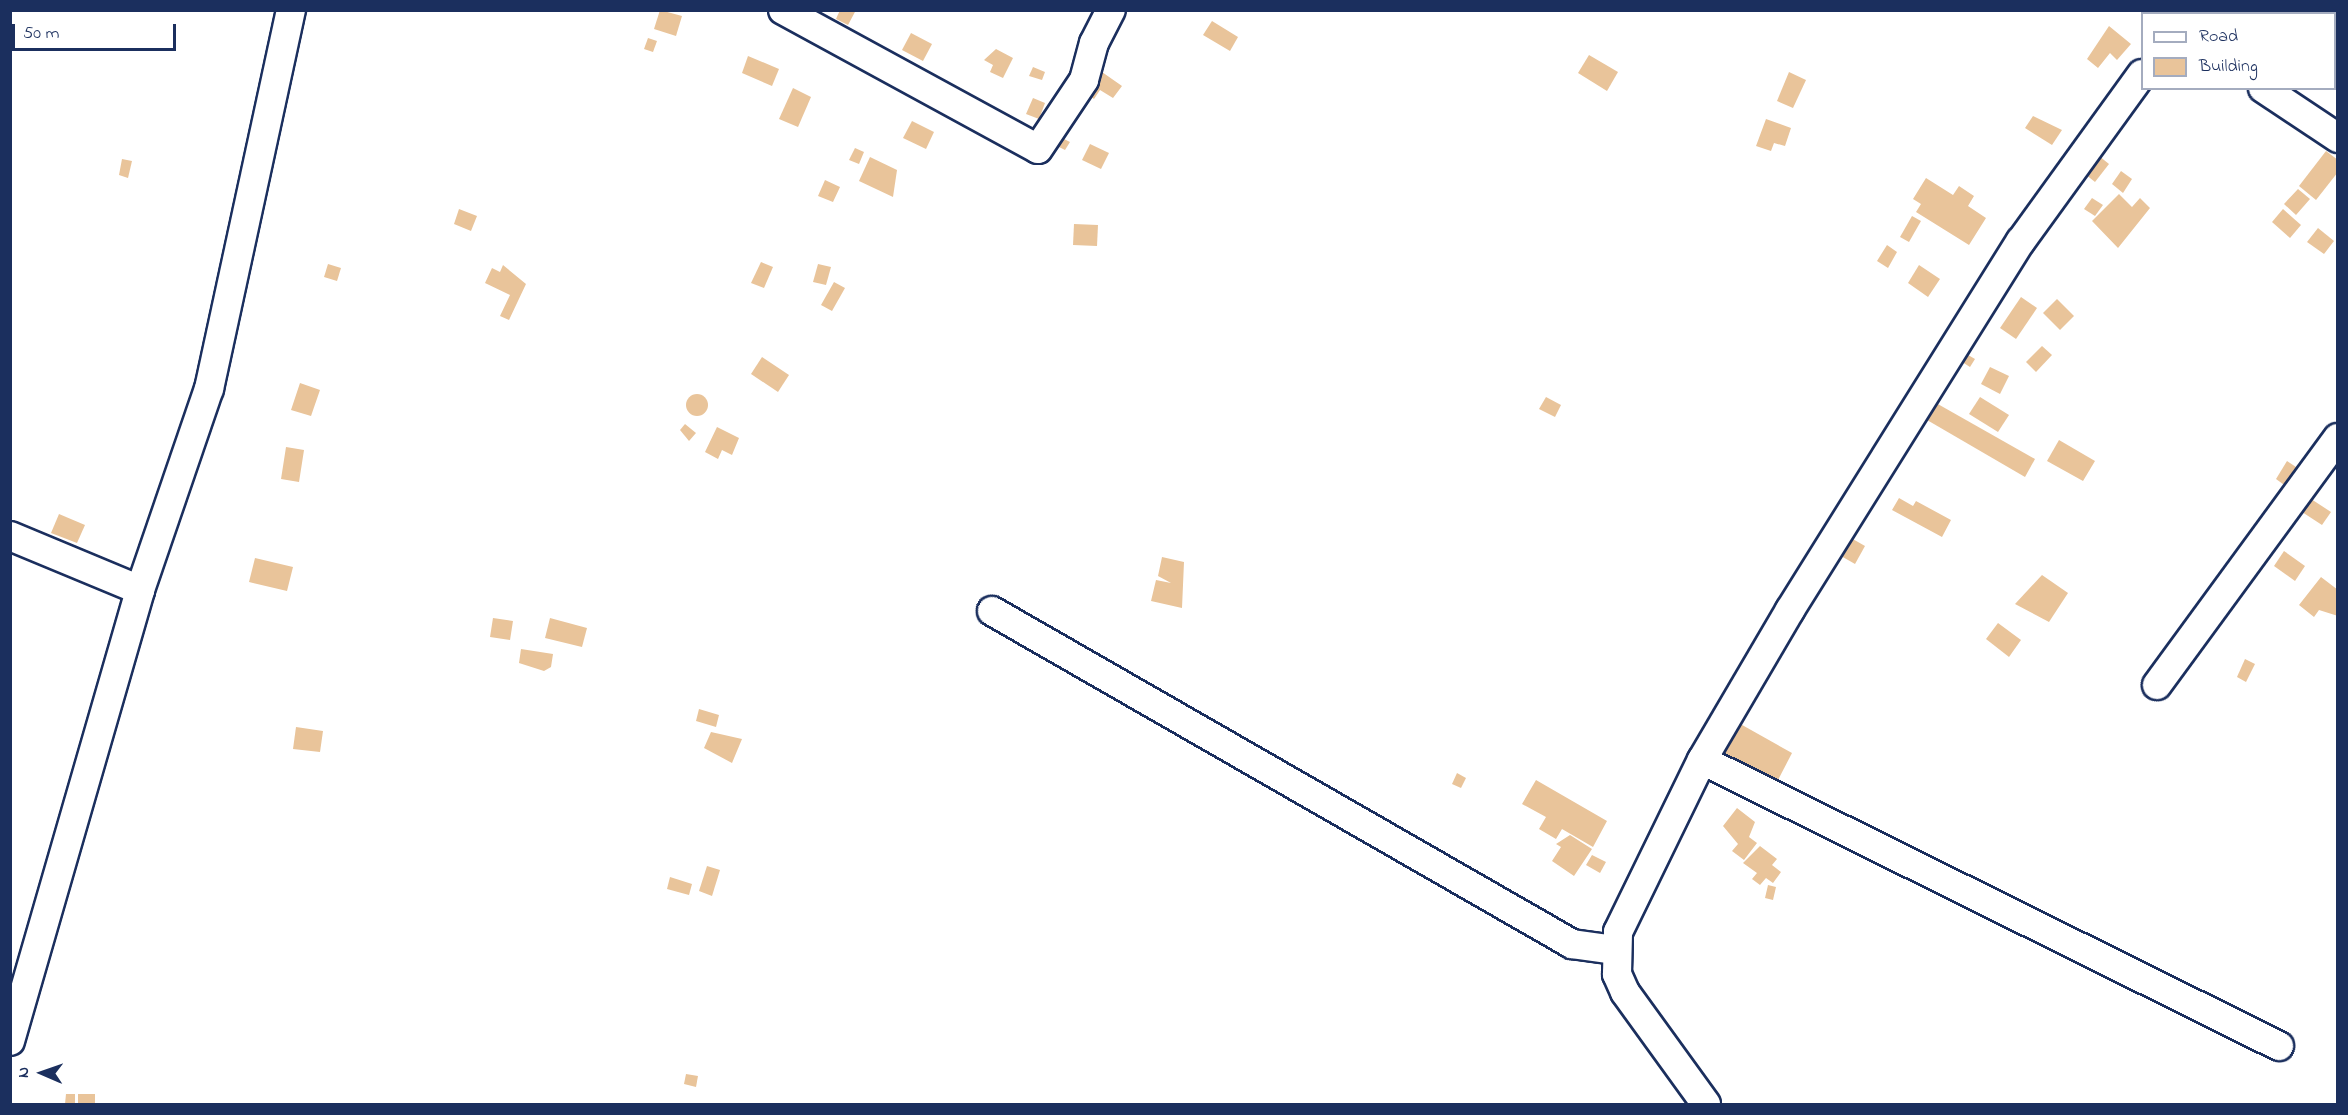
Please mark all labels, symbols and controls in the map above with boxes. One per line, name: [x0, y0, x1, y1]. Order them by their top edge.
scale bar: [15, 12, 178, 50]
legend: [2141, 12, 2336, 90]
text: 50 m: [23, 21, 60, 47]
text: Road: [2199, 24, 2238, 50]
text: Building: [2199, 54, 2258, 80]
north arrow: [12, 1043, 72, 1103]
text: N: [12, 1067, 36, 1078]

